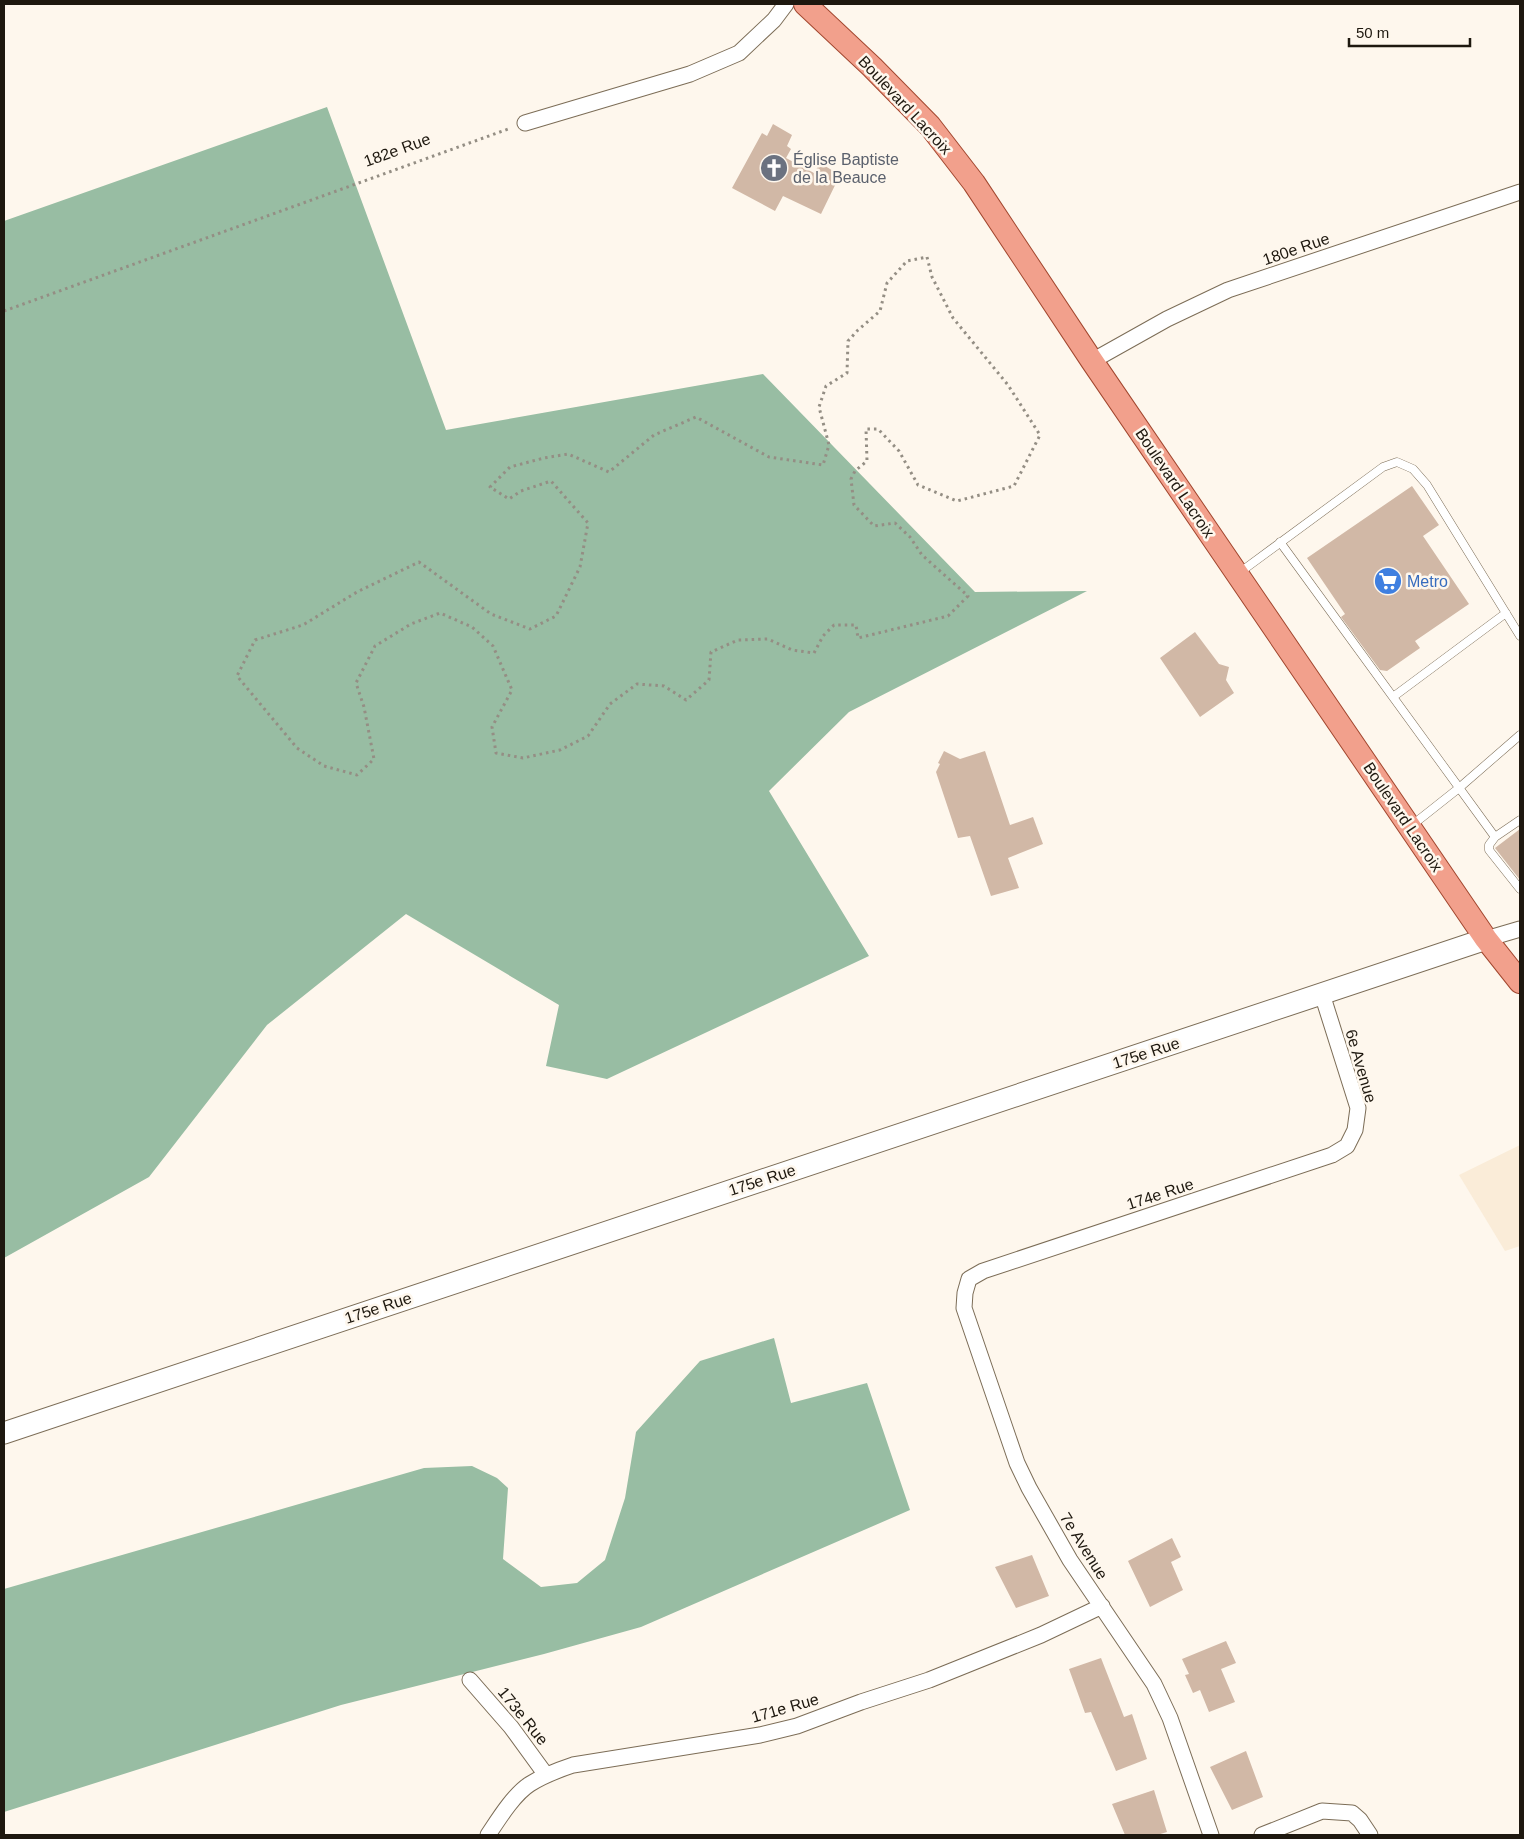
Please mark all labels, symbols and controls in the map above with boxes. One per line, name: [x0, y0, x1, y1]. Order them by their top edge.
scale bar: [1349, 15, 1470, 47]
text: 50 m: [1356, 24, 1389, 41]
street label: Boulevard Lacroix: [855, 52, 955, 158]
street label: 182e Rue: [361, 130, 433, 170]
place label: Église Baptiste de la Beauce: [793, 150, 899, 186]
church icon: Église Baptiste de la Beauce: [759, 153, 789, 183]
street label: 180e Rue: [1260, 230, 1332, 268]
street label: Boulevard Lacroix: [1132, 425, 1218, 541]
supermarket icon: Metro: [1373, 566, 1403, 596]
place label: Metro: [1407, 573, 1448, 590]
street label: Boulevard Lacroix: [1360, 759, 1446, 875]
street label: 6e Avenue: [1342, 1027, 1380, 1105]
street label: 175e Rue: [1110, 1034, 1182, 1072]
street label: 175e Rue: [726, 1161, 798, 1199]
street label: 174e Rue: [1124, 1175, 1196, 1213]
street label: 175e Rue: [342, 1289, 414, 1327]
street label: 7e Avenue: [1057, 1510, 1111, 1583]
street label: 173e Rue: [495, 1684, 552, 1748]
street label: 171e Rue: [749, 1690, 821, 1726]

